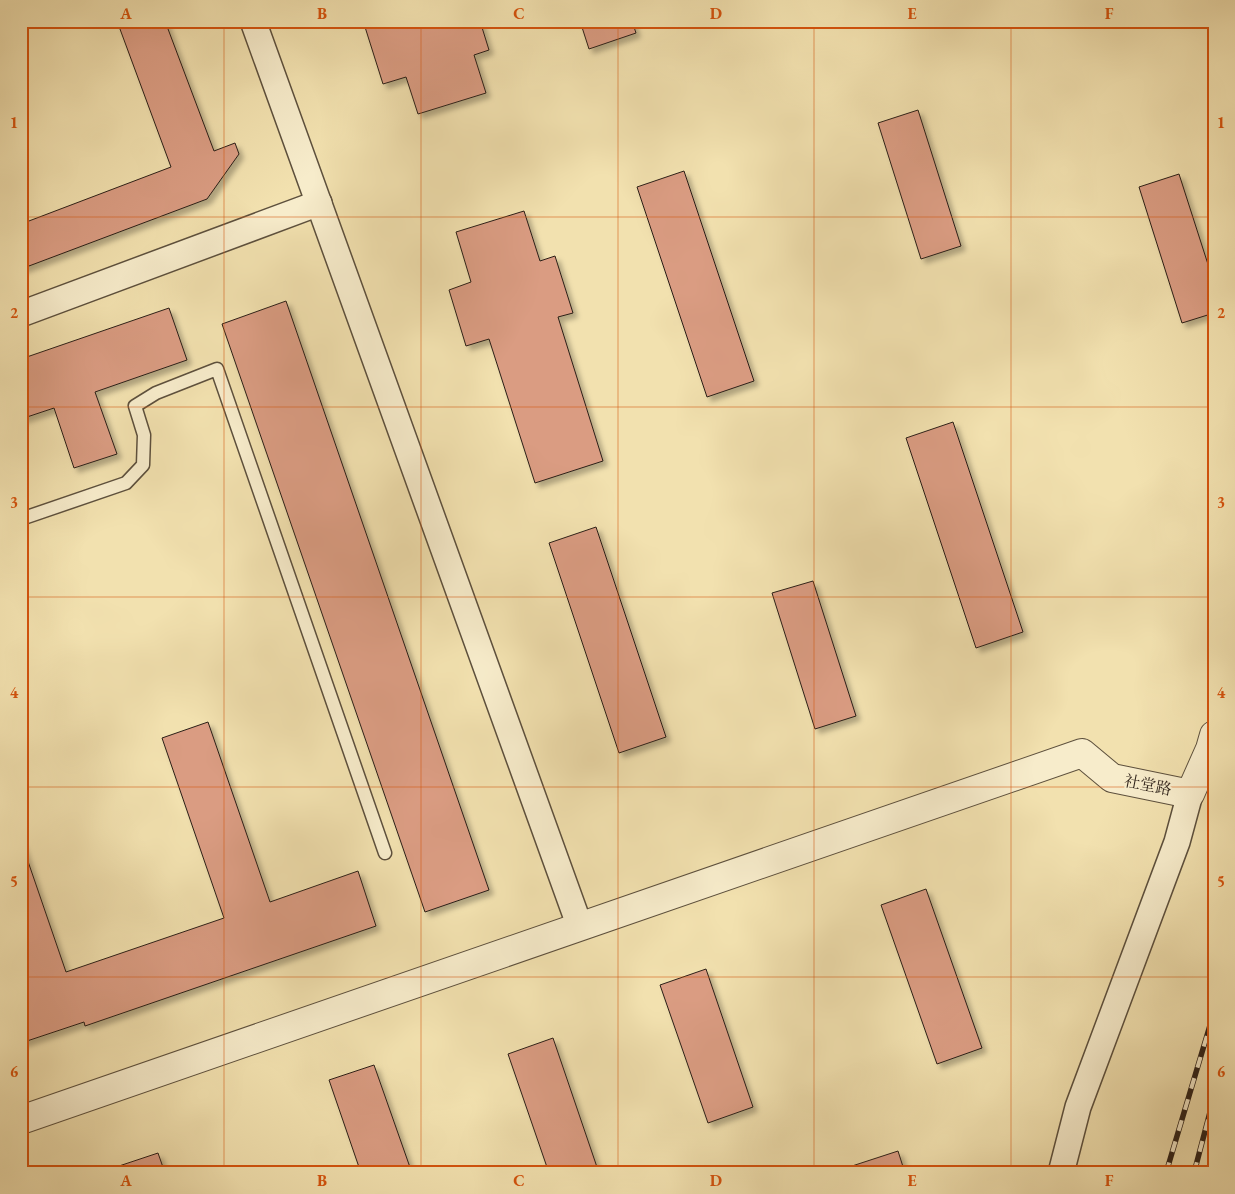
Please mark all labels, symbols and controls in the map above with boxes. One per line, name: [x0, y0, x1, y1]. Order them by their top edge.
text: A: [119, 3, 132, 24]
text: B: [317, 3, 327, 24]
text: C: [513, 3, 525, 24]
text: D: [710, 3, 722, 24]
text: E: [907, 3, 917, 24]
text: F: [1105, 3, 1114, 24]
text: 1: [10, 112, 18, 133]
text: 1: [1217, 112, 1225, 133]
text: 2: [10, 302, 19, 323]
text: 2: [1217, 302, 1226, 323]
text: 3: [10, 492, 18, 513]
text: 3: [1217, 492, 1225, 513]
text: 4: [10, 682, 19, 703]
text: 4: [1217, 682, 1226, 703]
street label: 社堂路: [1122, 770, 1174, 800]
text: 5: [10, 871, 18, 892]
text: 5: [1217, 871, 1225, 892]
text: 6: [10, 1061, 19, 1082]
text: 6: [1217, 1061, 1226, 1082]
text: A: [119, 1170, 132, 1191]
text: B: [317, 1170, 327, 1191]
text: C: [513, 1170, 525, 1191]
text: D: [710, 1170, 722, 1191]
text: E: [907, 1170, 917, 1191]
text: F: [1105, 1170, 1114, 1191]

